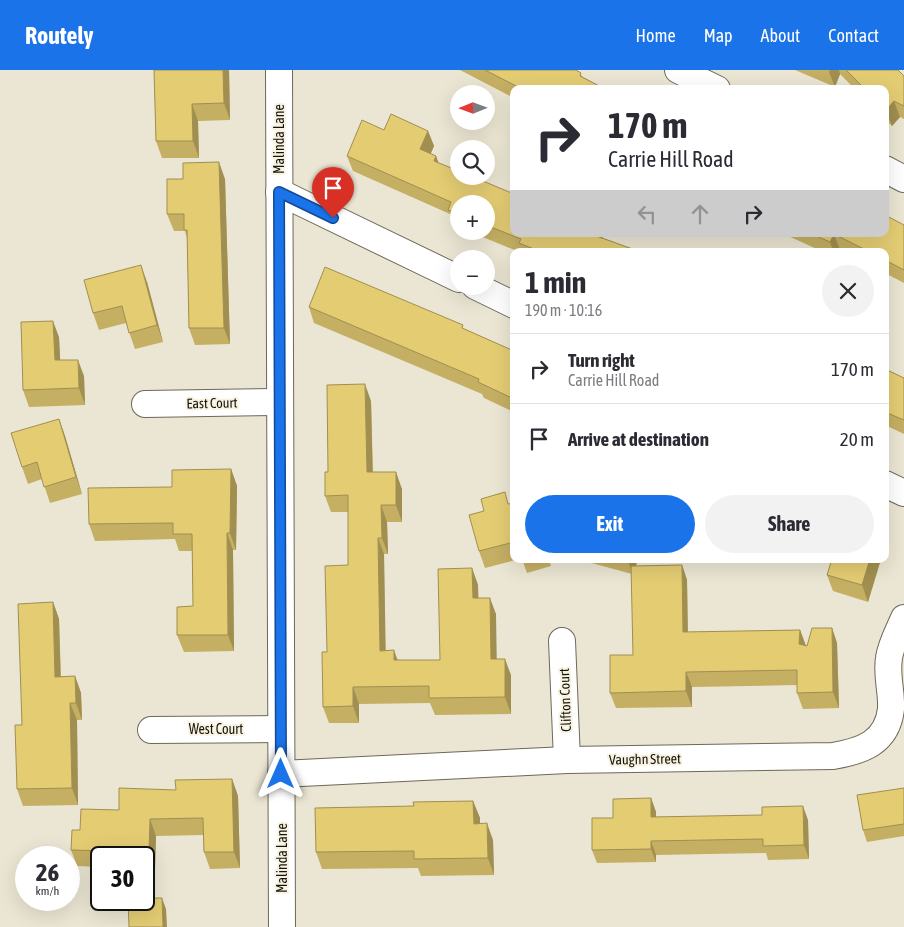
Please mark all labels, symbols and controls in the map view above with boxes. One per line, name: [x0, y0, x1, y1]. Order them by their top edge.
text: Routely: [25, 22, 93, 49]
text: Home: [636, 25, 676, 46]
text: Map: [704, 25, 733, 46]
text: About: [761, 25, 800, 46]
text: Contact: [828, 25, 879, 46]
north arrow: [450, 85, 495, 130]
map controls: [450, 85, 495, 295]
street label: Malinda Lane: [271, 104, 287, 174]
icon: right: [525, 105, 590, 170]
text: 170 m: [608, 105, 687, 145]
button: search: [450, 140, 495, 185]
text: Carrie Hill Road: [608, 146, 734, 172]
pin: [312, 167, 354, 218]
icon: arrive: [319, 174, 347, 202]
button: +: [450, 195, 495, 240]
icon: left: [633, 200, 661, 228]
icon: ahead: [686, 200, 714, 228]
icon: right: [739, 200, 767, 228]
button: −: [450, 250, 495, 295]
text: 1 min: [525, 265, 586, 299]
button: close: [822, 265, 874, 317]
text: 190 m · 10:16: [525, 301, 602, 319]
text: Turn right: [568, 349, 635, 371]
icon: right: [525, 355, 553, 383]
text: 170 m: [831, 358, 874, 380]
text: Carrie Hill Road: [568, 371, 659, 389]
street label: East Court: [186, 395, 238, 411]
icon: arrive: [525, 425, 553, 453]
text: Arrive at destination: [568, 428, 709, 450]
text: 20 m: [840, 428, 874, 450]
button: Exit: [525, 495, 695, 553]
button: Share: [705, 495, 874, 553]
street label: Clifton Court: [556, 668, 574, 732]
street label: West Court: [189, 721, 243, 737]
position arrow: [254, 747, 306, 799]
street label: Vaughn Street: [609, 750, 681, 768]
street label: Malinda Lane: [274, 823, 290, 893]
speed limit sign: 30: [90, 846, 155, 911]
text: 26: [36, 858, 59, 886]
text: km/h: [36, 884, 59, 898]

